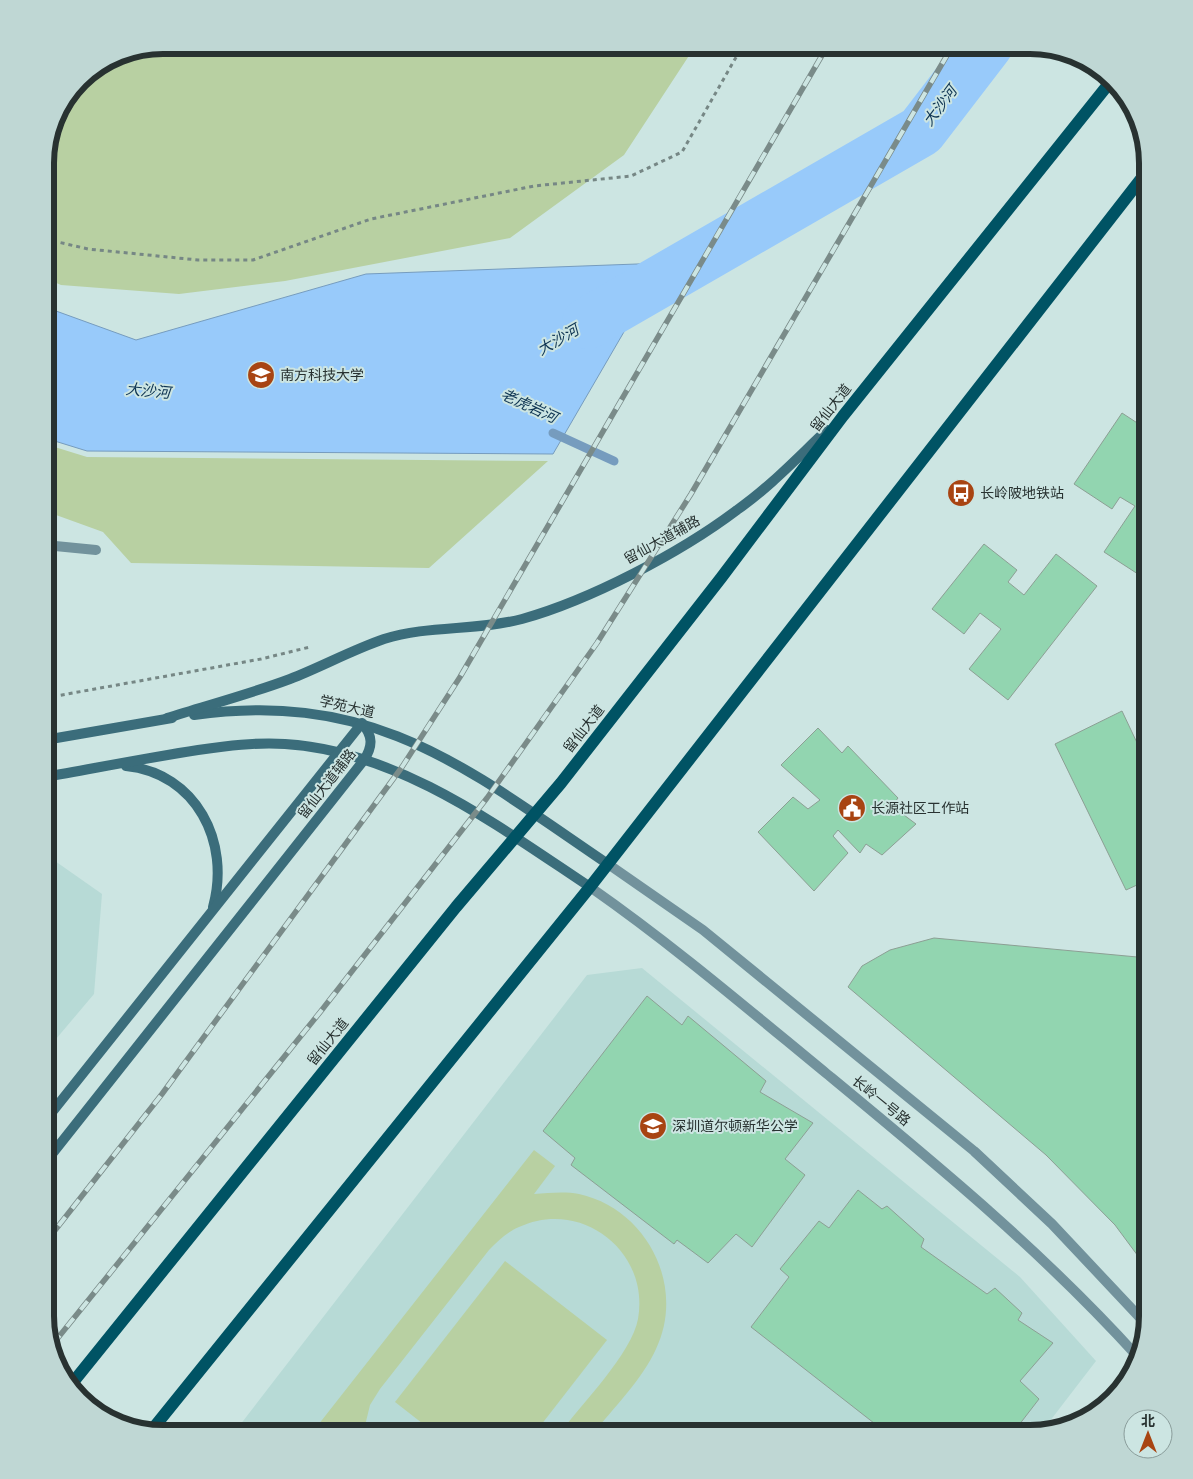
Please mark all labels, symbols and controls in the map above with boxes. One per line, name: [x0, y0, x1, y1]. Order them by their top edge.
water label: 大沙河: [919, 80, 963, 129]
water label: 大沙河: [534, 319, 585, 359]
school or university icon: 南方科技大学: [246, 360, 276, 390]
place label: 南方科技大学: [280, 367, 364, 384]
water label: 大沙河: [125, 380, 174, 402]
street label: 留仙大道: [807, 381, 855, 435]
water label: 老虎岩河: [498, 385, 563, 428]
bus stop icon: 长岭陂地铁站: [946, 478, 976, 508]
place label: 长岭陂地铁站: [980, 485, 1064, 502]
street label: 留仙大道辅路: [621, 512, 703, 568]
street label: 学苑大道: [318, 692, 376, 722]
street label: 留仙大道: [560, 702, 608, 756]
street label: 留仙大道辅路: [294, 746, 360, 822]
public building icon: 长源社区工作站: [837, 793, 867, 823]
place label: 长源社区工作站: [871, 800, 969, 817]
street label: 留仙大道: [304, 1015, 352, 1069]
street label: 长岭一号路: [848, 1072, 914, 1130]
school or university icon: 深圳道尔顿新华公学: [638, 1111, 668, 1141]
place label: 深圳道尔顿新华公学: [672, 1118, 798, 1135]
north arrow: [1123, 1409, 1173, 1459]
text: 北: [1141, 1413, 1155, 1430]

